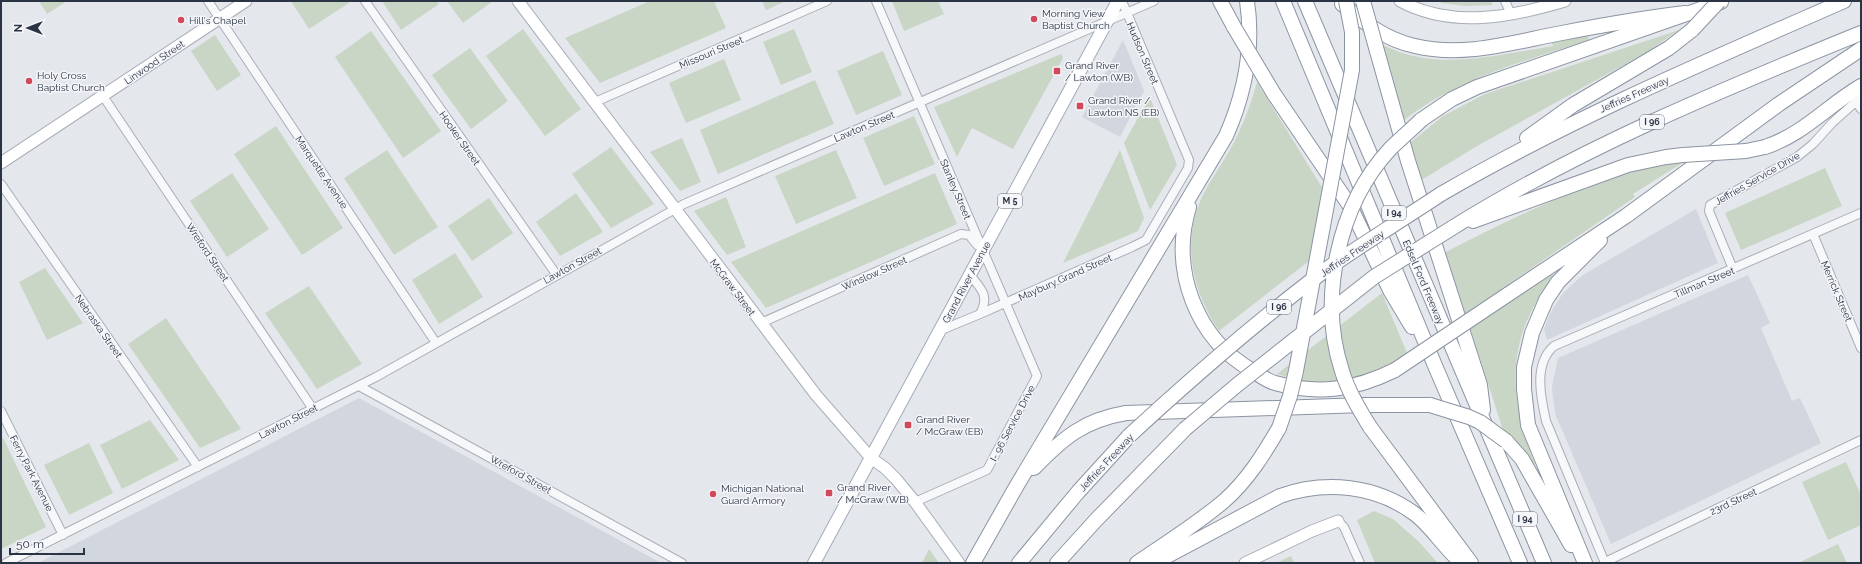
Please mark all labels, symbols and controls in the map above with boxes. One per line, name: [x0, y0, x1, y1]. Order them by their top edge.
north arrow: [8, 8, 48, 48]
place label: Morning View Baptist Church: [1042, 8, 1110, 31]
marker: Morning View Baptist Church: [1029, 14, 1039, 24]
marker: Hill's Chapel: [176, 15, 186, 25]
place label: Hill's Chapel: [189, 15, 246, 26]
street label: Hudson Street: [1124, 20, 1161, 87]
text: N: [12, 24, 25, 32]
street label: Missouri Street: [678, 34, 745, 71]
street label: Linwood Street: [122, 38, 187, 87]
place label: Grand River / Lawton (WB): [1065, 60, 1133, 83]
marker: Grand River / Lawton (WB): [1052, 66, 1062, 76]
place label: Holy Cross Baptist Church: [37, 70, 105, 93]
street label: Jeffries Freeway: [1598, 74, 1671, 115]
marker: Holy Cross Baptist Church: [24, 76, 34, 86]
place label: Grand River / Lawton NS (EB): [1088, 95, 1160, 118]
marker: Grand River / Lawton NS (EB): [1075, 101, 1085, 111]
street label: Hooker Street: [437, 109, 483, 168]
street label: Lawton Street: [832, 109, 897, 144]
road number: I 96: [1640, 115, 1664, 129]
street label: Marquette Avenue: [293, 134, 350, 211]
street label: Jeffries Service Drive: [1713, 150, 1802, 207]
street label: Stanley Street: [938, 157, 973, 222]
road number: M 5: [998, 194, 1022, 208]
road number: I 94: [1382, 206, 1406, 220]
street label: Wreford Street: [184, 221, 232, 284]
street label: Jeffries Freeway: [1318, 228, 1387, 279]
street label: Edsel Ford Freeway: [1401, 238, 1447, 327]
street label: Grand River Avenue: [940, 239, 993, 325]
street label: Lawton Street: [541, 245, 604, 286]
street label: Maybury Grand Street: [1017, 252, 1114, 303]
street label: Winslow Street: [840, 254, 909, 293]
street label: McGraw Street: [708, 257, 758, 318]
street label: Merrick Street: [1819, 259, 1855, 324]
street label: Tillman Street: [1672, 265, 1737, 300]
street label: Nebraska Street: [73, 293, 125, 360]
road number: I 96: [1267, 300, 1291, 314]
street label: I- 96 Service Drive: [988, 383, 1037, 463]
street label: Lawton Street: [257, 402, 320, 441]
place label: Grand River / McGraw (EB): [916, 414, 984, 437]
marker: Grand River / McGraw (EB): [903, 420, 913, 430]
street label: Jeffries Freeway: [1077, 431, 1136, 493]
street label: Ferry Park Avenue: [8, 433, 56, 513]
street label: Wreford Street: [488, 453, 554, 496]
place label: Grand River / McGraw (WB): [837, 482, 909, 505]
place label: Michigan National Guard Armory: [721, 483, 804, 506]
street label: 23rd Street: [1708, 486, 1759, 517]
marker: Grand River / McGraw (WB): [824, 488, 834, 498]
marker: Michigan National Guard Armory: [708, 489, 718, 499]
road number: I 94: [1513, 512, 1537, 526]
scale bar: [10, 530, 84, 556]
text: 50 m: [16, 537, 44, 551]

